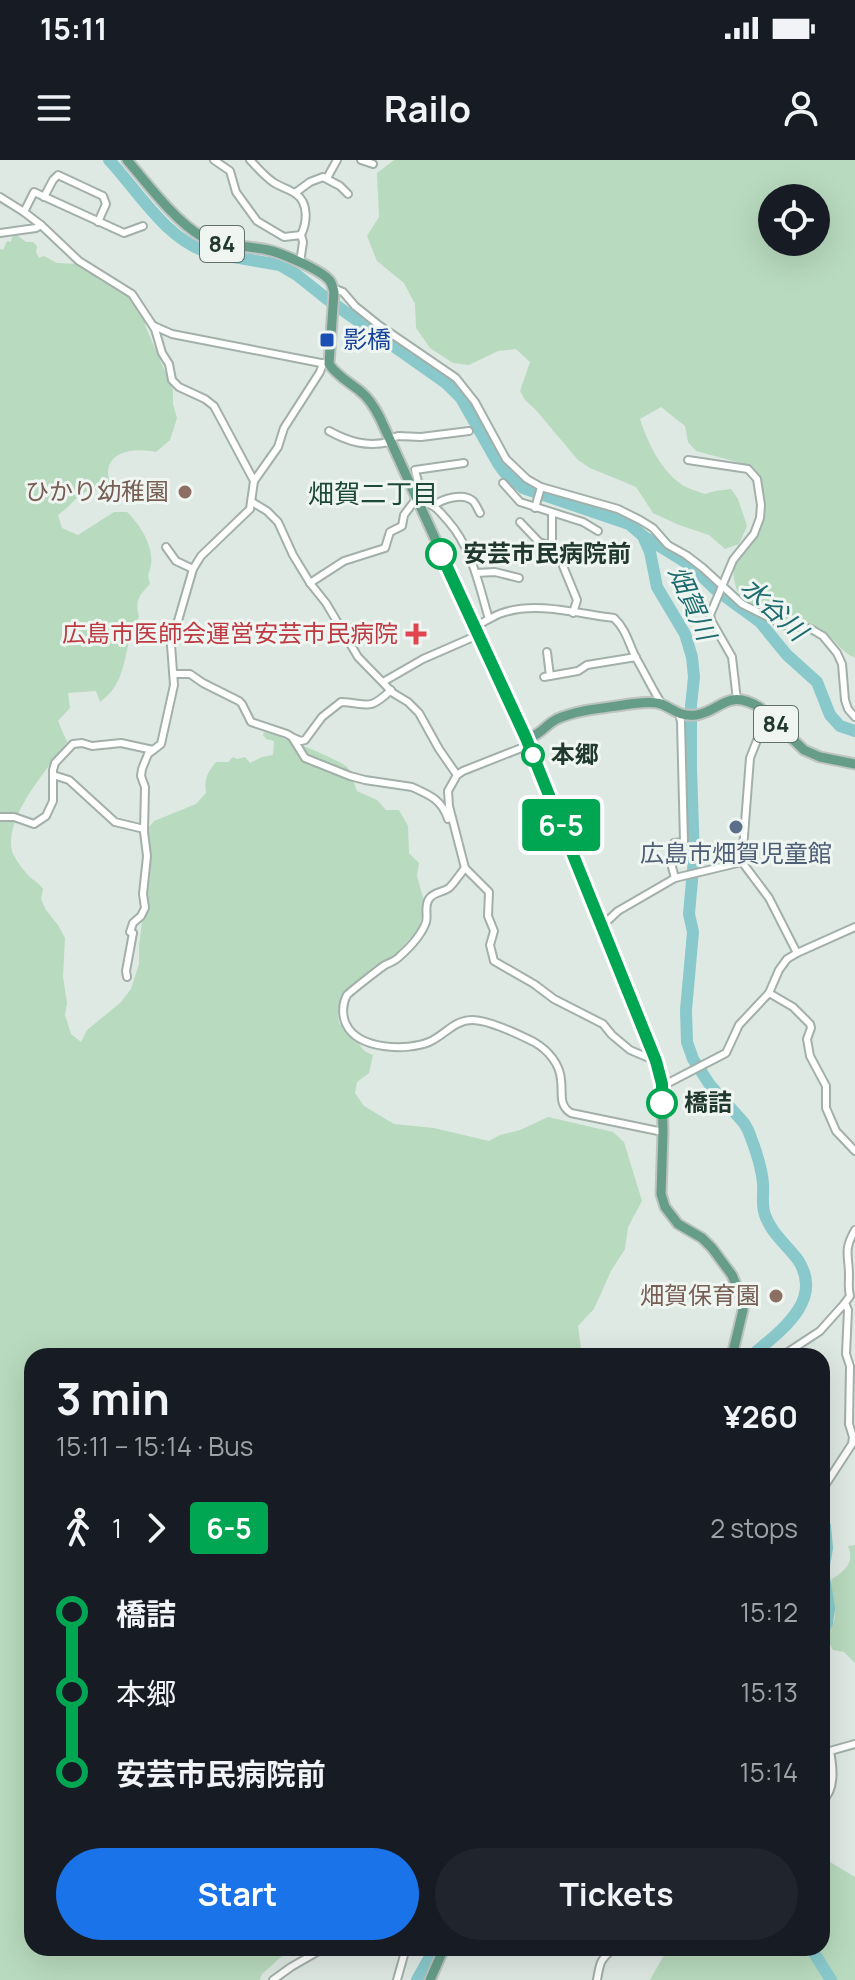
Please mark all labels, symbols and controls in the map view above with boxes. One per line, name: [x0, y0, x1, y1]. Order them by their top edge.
text: 15:11: [40, 8, 107, 49]
text: Railo: [384, 84, 471, 133]
icon: menu: [32, 86, 76, 130]
icon: person: [779, 86, 823, 130]
map controls: [758, 184, 830, 256]
button: locate: [758, 184, 830, 256]
road number: 84: [200, 226, 244, 262]
place label: 影橋: [343, 322, 391, 355]
marker: 影橋: [318, 331, 336, 349]
place label: ひかり幼稚園: [25, 474, 169, 507]
district label: 畑賀二丁目: [308, 475, 438, 511]
marker: ひかり幼稚園: [176, 483, 194, 501]
place label: 安芸市民病院前: [463, 536, 631, 569]
marker: 安芸市民病院前: [426, 539, 456, 569]
water label: 畑賀川: [661, 560, 726, 648]
water label: 水谷川: [734, 569, 818, 650]
place label: 広島市医師会運営安芸市民病院: [62, 616, 398, 649]
marker: 広島市医師会運営安芸市民病院: [405, 623, 427, 645]
road number: 84: [754, 706, 798, 742]
place label: 本郷: [551, 737, 599, 770]
marker: 本郷: [522, 744, 544, 766]
line badge: 6-5: [515, 799, 607, 851]
text: 6-5: [538, 806, 584, 844]
marker: 広島市畑賀児童館: [727, 818, 745, 836]
place label: 広島市畑賀児童館: [640, 836, 832, 869]
place label: 橋詰: [684, 1085, 732, 1118]
marker: 橋詰: [647, 1088, 677, 1118]
place label: 畑賀保育園: [640, 1278, 760, 1311]
marker: 畑賀保育園: [767, 1287, 785, 1305]
text: 3 min: [56, 1368, 170, 1428]
text: ¥260: [723, 1396, 798, 1437]
text: 15:11 – 15:14 · Bus: [56, 1428, 253, 1464]
icon: walk: [56, 1506, 100, 1550]
icon: forward: [134, 1506, 178, 1550]
text: 6-5: [206, 1509, 252, 1547]
text: 1: [112, 1510, 122, 1546]
text: 2 stops: [710, 1510, 798, 1546]
text: 橋詰: [116, 1593, 176, 1634]
text: 15:12: [740, 1594, 798, 1630]
text: 本郷: [116, 1673, 176, 1714]
text: 15:13: [741, 1674, 798, 1710]
text: 安芸市民病院前: [116, 1753, 326, 1794]
text: 15:14: [740, 1754, 798, 1790]
button: Start: [56, 1848, 419, 1940]
button: Tickets: [435, 1848, 798, 1940]

